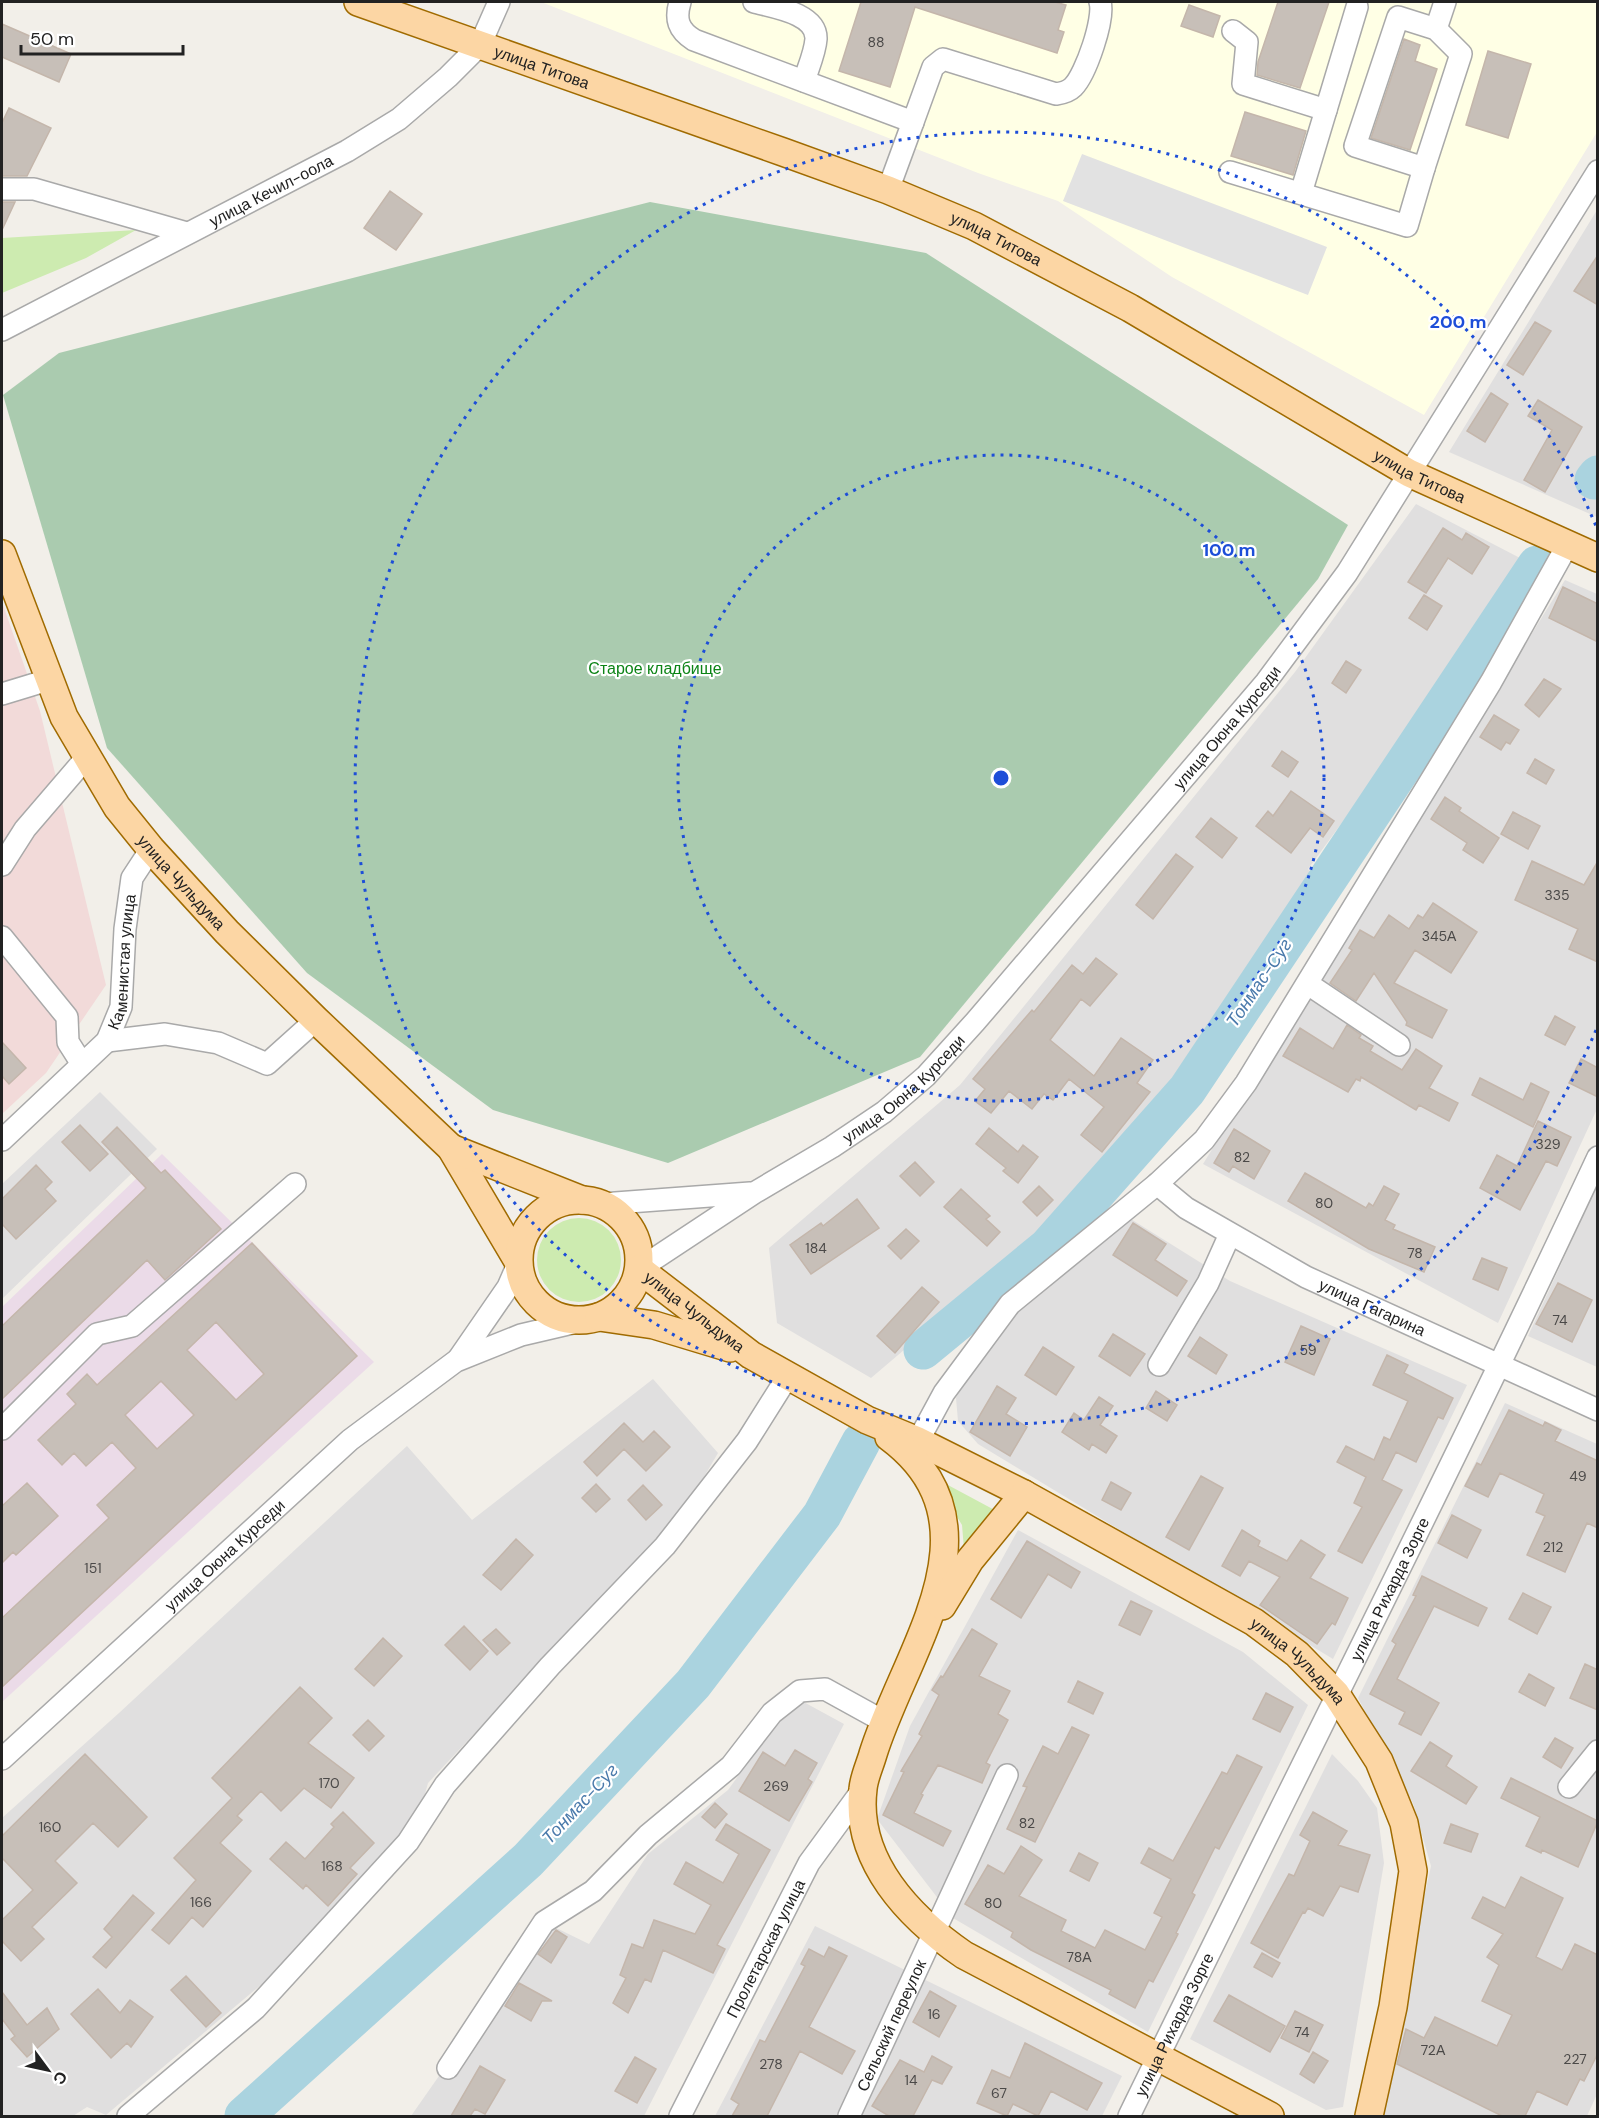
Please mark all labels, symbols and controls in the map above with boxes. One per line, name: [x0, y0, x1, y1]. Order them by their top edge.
scale bar: [21, 18, 183, 56]
text: 50 m: [30, 27, 74, 51]
house number: 88: [867, 33, 885, 51]
street label: улица Титова: [491, 40, 592, 93]
street label: улица Кечил-оола: [205, 150, 337, 231]
street label: улица Титова: [947, 207, 1046, 270]
text: 200 m: [1430, 310, 1486, 334]
street label: улица Титова: [1370, 444, 1469, 508]
text: 100 m: [1202, 538, 1256, 562]
park label: Старое кладбище: [588, 658, 722, 679]
street label: улица Оюна Курседи: [1169, 661, 1285, 793]
centre of rings: [991, 768, 1011, 788]
street label: улица Чульдума: [133, 830, 230, 934]
house number: 335: [1544, 886, 1570, 904]
street label: Каменистая улица: [102, 893, 140, 1033]
house number: 345А: [1422, 927, 1457, 945]
water label: Тонмас-Суг: [1221, 934, 1297, 1032]
street label: улица Оюна Курседи: [838, 1030, 969, 1147]
house number: 329: [1536, 1135, 1561, 1153]
house number: 82: [1234, 1148, 1250, 1166]
house number: 80: [1315, 1194, 1333, 1212]
house number: 184: [805, 1239, 827, 1257]
house number: 78: [1407, 1244, 1423, 1262]
street label: улица Чульдума: [640, 1266, 749, 1357]
street label: улица Гагарина: [1316, 1274, 1429, 1341]
house number: 74: [1552, 1311, 1568, 1329]
house number: 59: [1300, 1341, 1317, 1359]
house number: 49: [1569, 1467, 1587, 1485]
street label: улица Оюна Курседи: [160, 1495, 289, 1615]
street label: улица Рихарда Зорге: [1345, 1514, 1434, 1664]
house number: 212: [1543, 1538, 1563, 1556]
house number: 151: [84, 1559, 102, 1577]
street label: улица Чульдума: [1246, 1613, 1350, 1708]
water label: Тонмас-Суг: [537, 1759, 624, 1849]
house number: 170: [318, 1774, 340, 1792]
house number: 269: [763, 1777, 789, 1795]
house number: 82: [1019, 1814, 1035, 1832]
house number: 160: [39, 1818, 61, 1836]
house number: 168: [321, 1857, 343, 1875]
street label: Пролетарская улица: [721, 1876, 810, 2021]
house number: 166: [190, 1893, 212, 1911]
house number: 80: [984, 1894, 1002, 1912]
house number: 78А: [1066, 1948, 1092, 1966]
street label: улица Рихарда Зорге: [1130, 1949, 1218, 2100]
street label: Сельский переулок: [851, 1955, 931, 2095]
house number: 16: [927, 2005, 941, 2023]
house number: 74: [1294, 2023, 1310, 2041]
north arrow: [18, 2040, 78, 2100]
house number: 72А: [1421, 2041, 1446, 2059]
house number: 227: [1563, 2050, 1587, 2068]
house number: 278: [759, 2055, 783, 2073]
text: С: [48, 2067, 72, 2089]
house number: 14: [905, 2071, 918, 2089]
house number: 67: [991, 2084, 1007, 2102]

